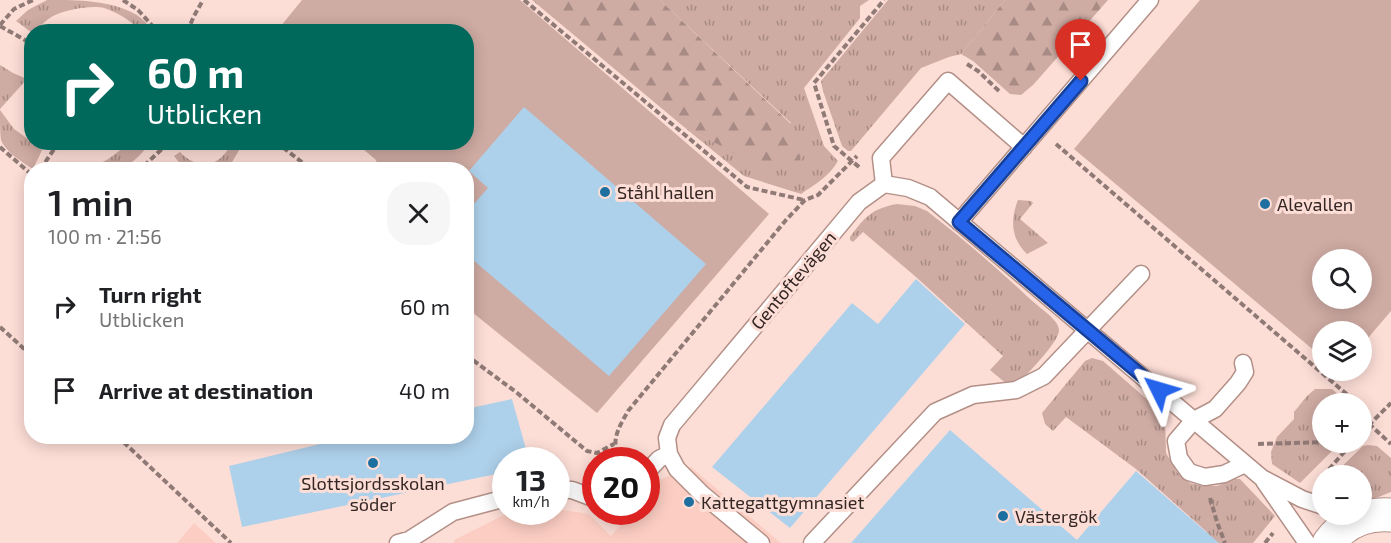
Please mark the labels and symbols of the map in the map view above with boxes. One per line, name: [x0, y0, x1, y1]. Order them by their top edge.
pin: [1055, 19, 1106, 81]
place label: Ståhl hallen: [617, 181, 714, 203]
marker: Ståhl hallen: [598, 185, 612, 199]
place label: Alevallen: [1277, 193, 1353, 215]
marker: Alevallen: [1258, 197, 1272, 211]
street label: Gentoftevägen: [746, 226, 840, 334]
position arrow: [1127, 358, 1191, 422]
speed limit sign: 20: [582, 447, 660, 525]
marker: Slottsjordsskolan söder: [366, 456, 380, 470]
place label: Slottsjordsskolan söder: [301, 472, 445, 515]
place label: Kattegattgymnasiet: [701, 491, 864, 513]
marker: Kattegattgymnasiet: [682, 495, 696, 509]
place label: Västergök: [1015, 505, 1098, 527]
marker: Västergök: [996, 509, 1010, 523]

